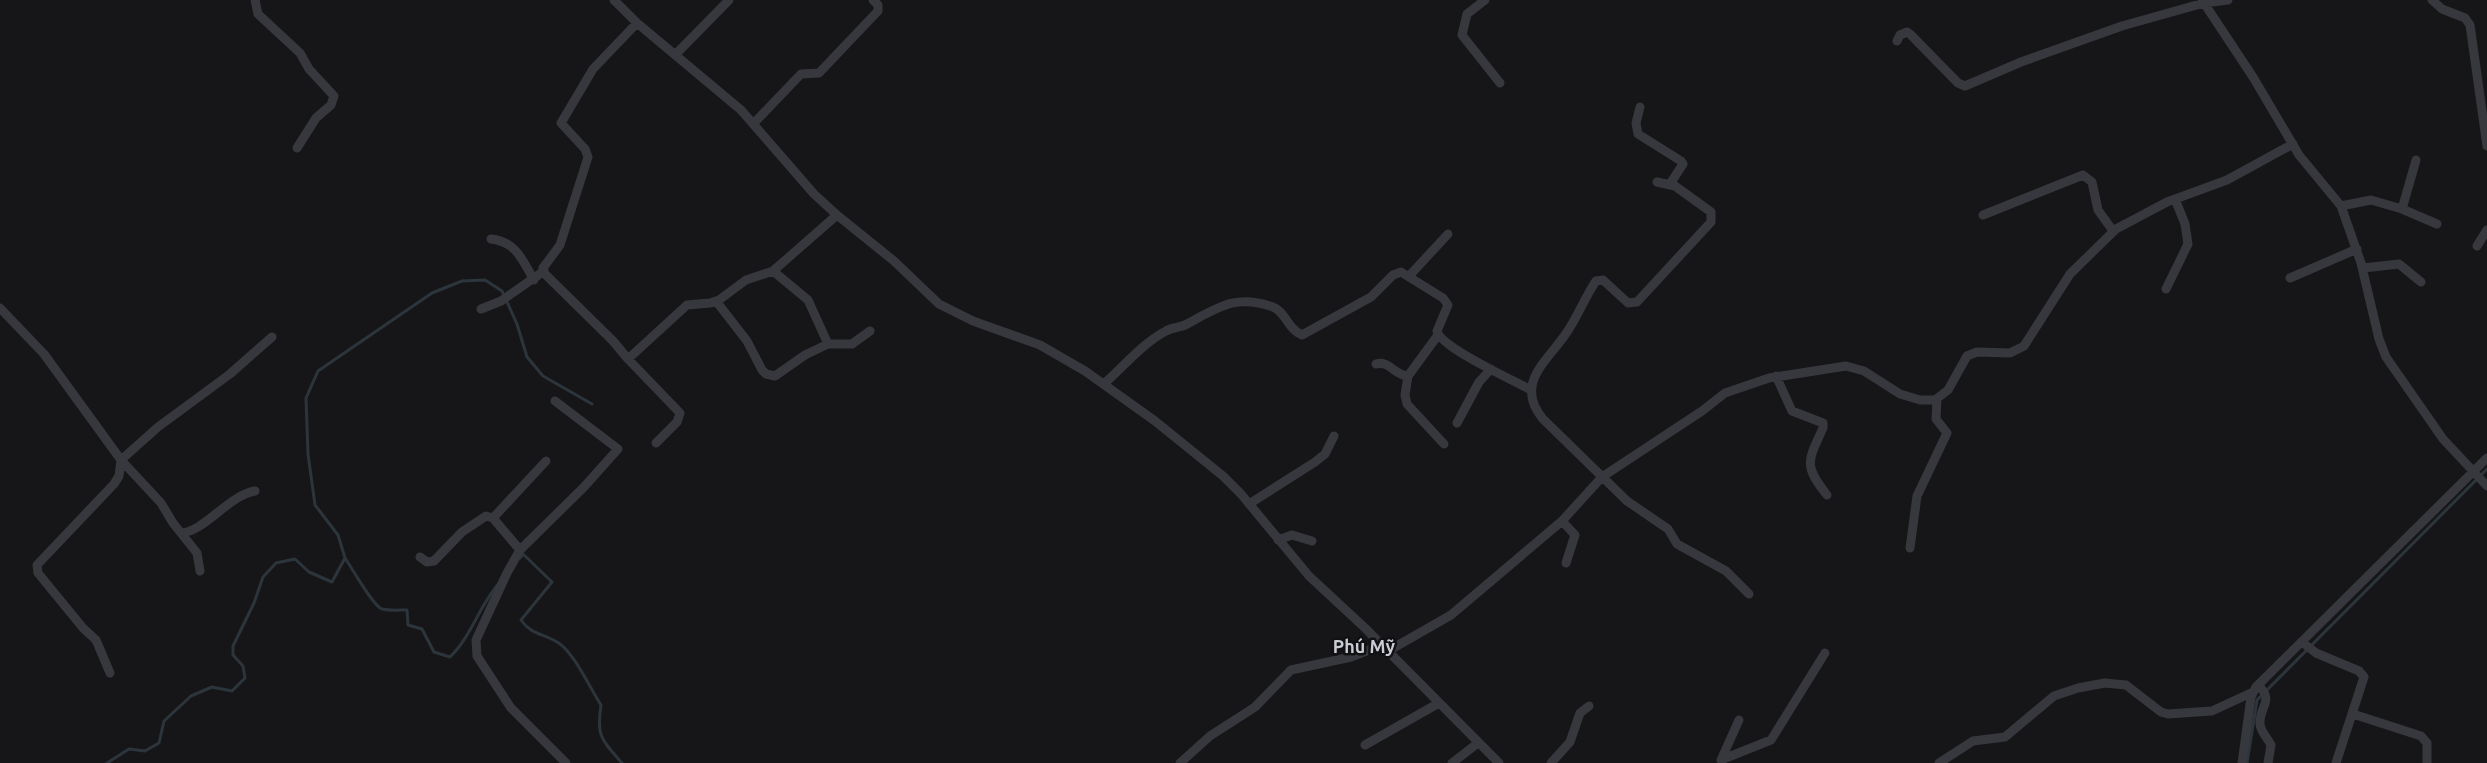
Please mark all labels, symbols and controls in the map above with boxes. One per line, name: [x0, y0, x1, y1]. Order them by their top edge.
district label: Phú Mỹ: [1333, 636, 1396, 656]

